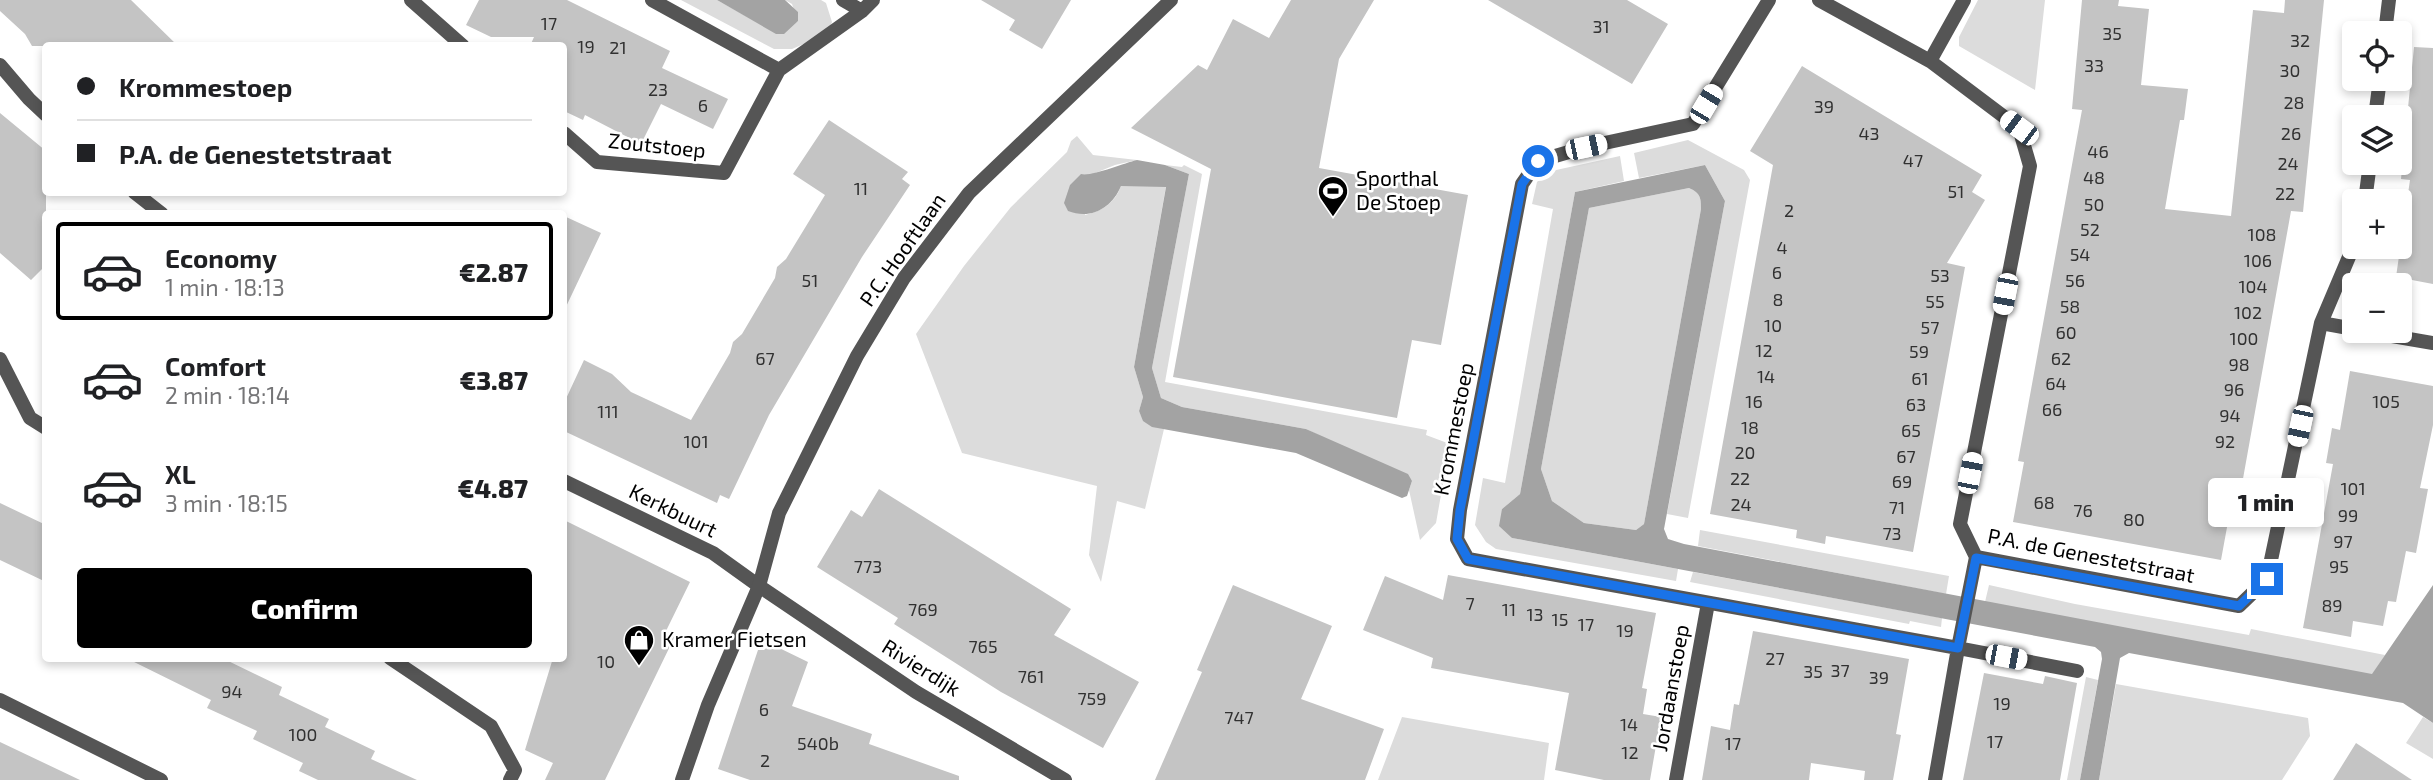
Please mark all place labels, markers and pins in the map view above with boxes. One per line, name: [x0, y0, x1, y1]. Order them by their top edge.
place label: Sporthal De Stoep: [1356, 165, 1441, 214]
sports icon: Sporthal De Stoep: [1316, 174, 1350, 218]
shop icon: Kramer Fietsen: [622, 623, 656, 667]
place label: Kramer Fietsen: [662, 626, 807, 651]

